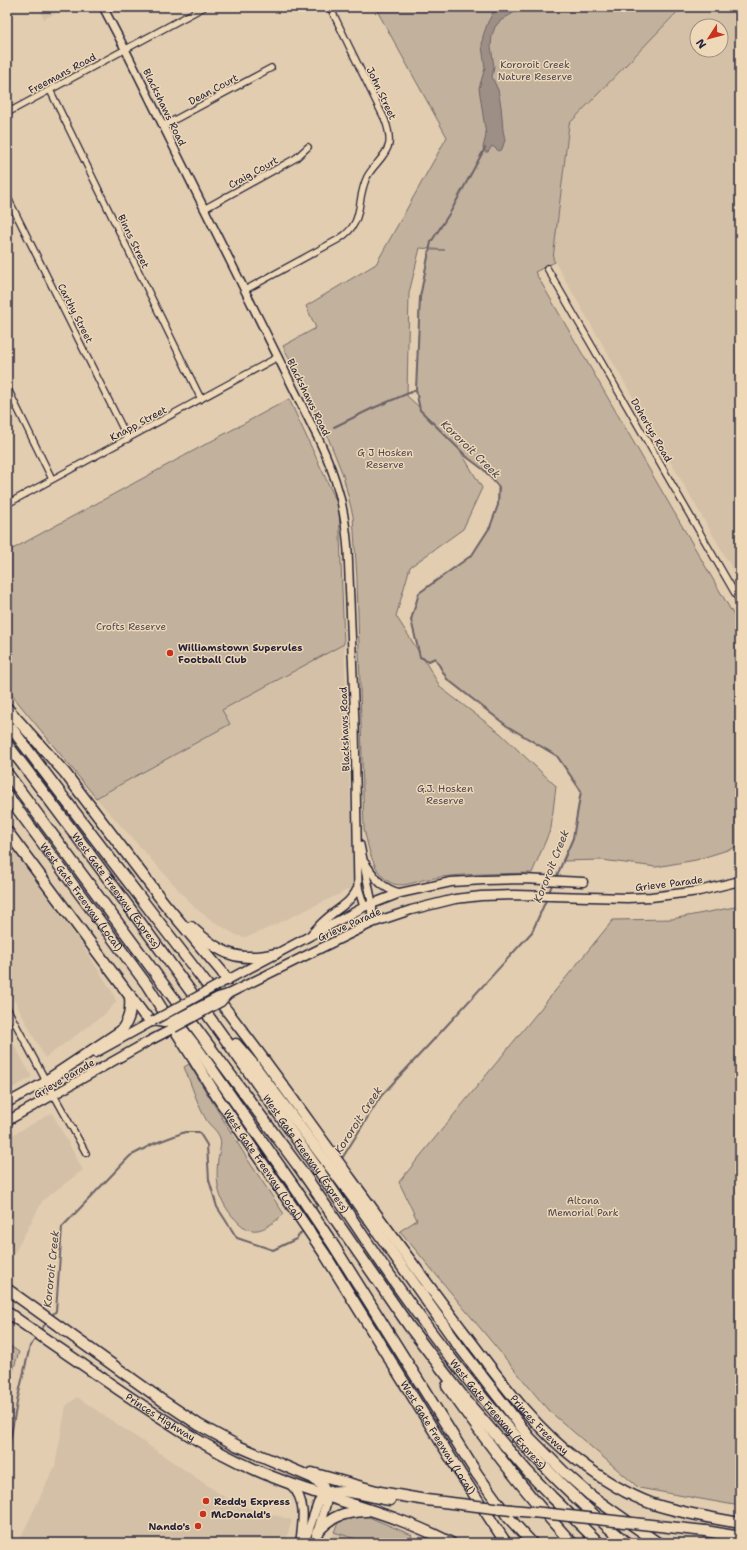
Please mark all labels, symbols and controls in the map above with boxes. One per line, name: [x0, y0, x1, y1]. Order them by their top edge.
north arrow: [689, 18, 729, 58]
text: N: [693, 35, 710, 52]
street label: Freemans Road: [26, 50, 99, 97]
park label: Kororoit Creek Nature Reserve: [498, 58, 573, 83]
street label: John Street: [364, 65, 399, 122]
street label: Blackshaws Road: [140, 66, 189, 149]
street label: Dean Court: [186, 71, 240, 108]
street label: Craig Court: [226, 153, 280, 191]
street label: Binns Street: [115, 212, 152, 270]
street label: Carthy Street: [55, 281, 96, 345]
street label: Blackshaws Road: [284, 356, 333, 439]
street label: Dohertys Road: [628, 396, 675, 465]
street label: Knapp Street: [108, 403, 169, 444]
water label: Kororoit Creek: [438, 417, 504, 482]
park label: G J Hosken Reserve: [357, 446, 413, 471]
park label: Crofts Reserve: [96, 620, 166, 633]
place label: Williamstown Superules Football Club: [178, 641, 303, 666]
marker: Williamstown Superules Football Club: [165, 648, 175, 658]
street label: Blackshaws Road: [337, 686, 352, 772]
park label: G.J. Hosken Reserve: [417, 782, 473, 807]
water label: Kororoit Creek: [530, 827, 573, 905]
street label: West Gate Freeway (Express): [69, 830, 164, 952]
street label: West Gate Freeway (Local): [37, 840, 126, 953]
street label: Grieve Parade: [635, 873, 704, 894]
street label: Grieve Parade: [316, 905, 383, 944]
street label: Grieve Parade: [32, 1056, 97, 1101]
water label: Kororoit Creek: [331, 1083, 386, 1157]
street label: West Gate Freeway (Express): [260, 1092, 352, 1215]
street label: West Gate Freeway (Local): [221, 1107, 306, 1223]
park label: Altona Memorial Park: [548, 1194, 619, 1219]
water label: Kororoit Creek: [40, 1229, 63, 1308]
street label: West Gate Freeway (Express): [447, 1356, 549, 1472]
street label: West Gate Freeway (Local): [397, 1378, 478, 1497]
street label: Princes Highway: [123, 1390, 198, 1444]
street label: Princes Freeway: [507, 1392, 571, 1458]
place label: Reddy Express: [214, 1495, 290, 1508]
marker: Reddy Express: [201, 1496, 211, 1506]
place label: McDonald's: [211, 1508, 271, 1521]
marker: McDonald's: [198, 1509, 208, 1519]
place label: Nando's: [149, 1520, 190, 1533]
marker: Nando's: [193, 1521, 203, 1531]

